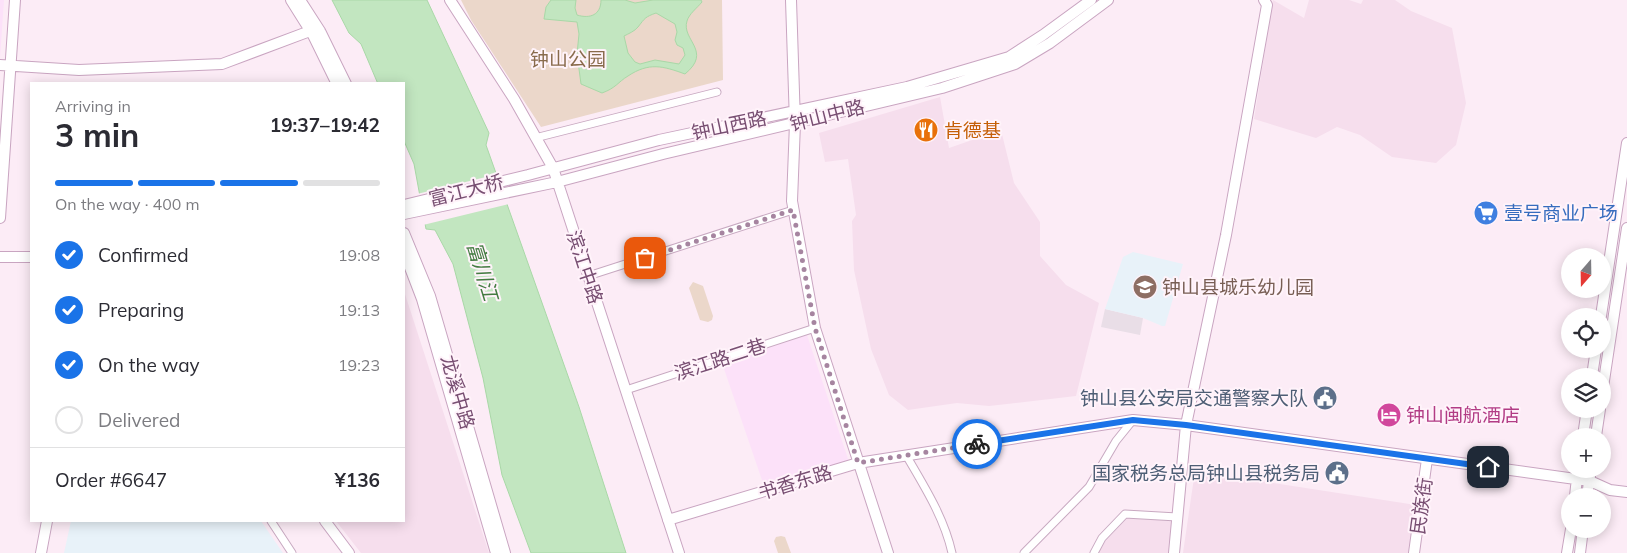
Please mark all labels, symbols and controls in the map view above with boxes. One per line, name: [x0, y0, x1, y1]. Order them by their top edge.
park label: 钟山公园: [530, 47, 606, 71]
street label: 钟山中路: [787, 94, 867, 136]
text: Arriving in: [55, 96, 131, 116]
street label: 钟山西路: [689, 105, 769, 145]
text: 19:37–19:42: [270, 113, 380, 137]
text: 3 min: [55, 115, 139, 155]
restaurant icon: 肯德基: [913, 117, 939, 143]
place label: 肯德基: [944, 118, 1001, 142]
street label: 富江大桥: [426, 169, 506, 211]
text: On the way · 400 m: [55, 194, 200, 214]
supermarket icon: 壹号商业广场: [1473, 200, 1499, 226]
place label: 壹号商业广场: [1504, 201, 1618, 225]
street label: 滨江中路: [562, 227, 608, 307]
pin: [624, 237, 666, 279]
water label: 富川江: [462, 239, 504, 305]
icon: check: [55, 241, 83, 269]
text: Confirmed: [98, 243, 189, 267]
icon: bag: [631, 244, 659, 272]
text: 19:08: [338, 245, 380, 265]
north arrow: [1561, 248, 1611, 298]
map controls: [1561, 248, 1611, 538]
school or university icon: 钟山县城乐幼儿园: [1132, 274, 1158, 300]
place label: 钟山县城乐幼儿园: [1162, 275, 1314, 299]
icon: check: [55, 296, 83, 324]
text: Preparing: [98, 298, 184, 322]
text: 19:13: [338, 300, 380, 320]
button: locate: [1561, 308, 1611, 358]
street label: 滨江路二巷: [671, 333, 769, 385]
icon: check: [55, 351, 83, 379]
street label: 龙溪中路: [436, 352, 480, 432]
text: On the way: [98, 353, 200, 377]
text: 19:23: [338, 355, 380, 375]
button: layers: [1561, 368, 1611, 418]
public building icon: 钟山县公安局交通警察大队: [1312, 385, 1338, 411]
place label: 钟山县公安局交通警察大队: [1080, 386, 1308, 410]
hotel icon: 钟山闽航酒店: [1376, 402, 1402, 428]
place label: 钟山闽航酒店: [1406, 403, 1520, 427]
text: Delivered: [98, 408, 180, 432]
courier: [952, 419, 1002, 469]
button: +: [1561, 428, 1611, 478]
icon: bike: [963, 430, 991, 458]
pin: [1467, 446, 1509, 488]
icon: home: [1474, 453, 1502, 481]
street label: 书香东路: [755, 459, 835, 505]
public building icon: 国家税务总局钟山县税务局: [1324, 460, 1350, 486]
place label: 国家税务总局钟山县税务局: [1092, 461, 1320, 485]
text: Order #6647: [55, 468, 167, 492]
text: ¥136: [334, 468, 380, 492]
street label: 民族街: [1405, 476, 1437, 536]
button: −: [1561, 488, 1611, 538]

